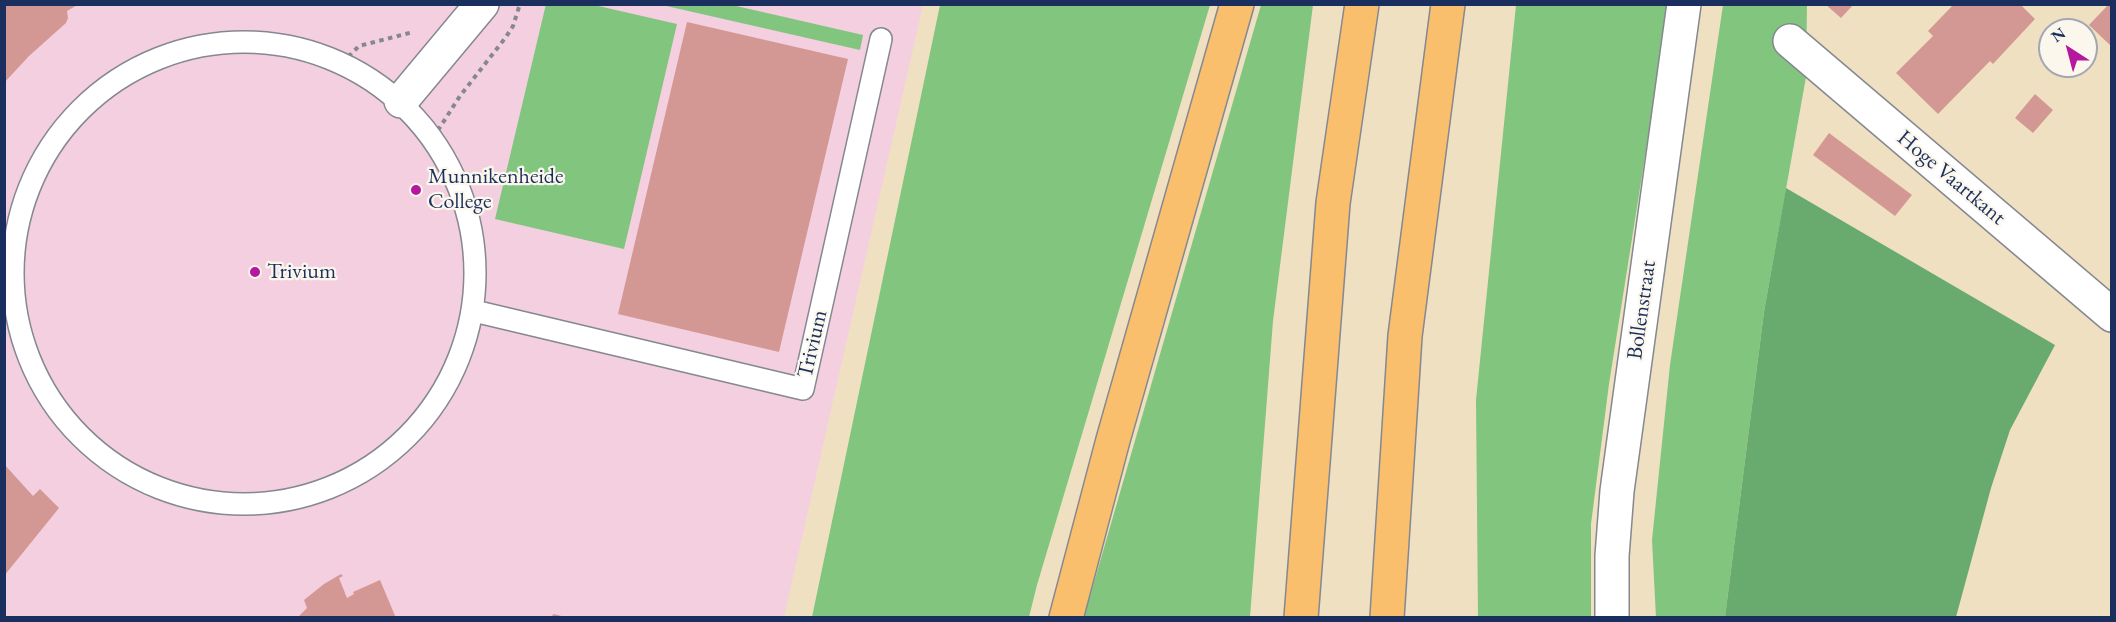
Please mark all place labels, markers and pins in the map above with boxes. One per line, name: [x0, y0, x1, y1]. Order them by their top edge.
place label: Munnikenheide College: [428, 164, 564, 216]
marker: Munnikenheide College: [409, 183, 423, 197]
place label: Trivium: [267, 259, 336, 285]
marker: Trivium: [248, 265, 262, 279]

